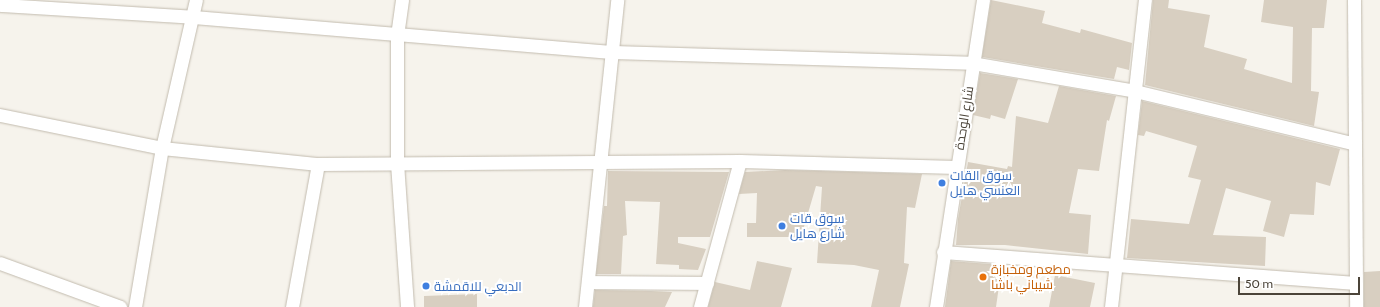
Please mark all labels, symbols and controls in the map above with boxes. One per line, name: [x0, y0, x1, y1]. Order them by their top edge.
street label: شارع الوحدة: [951, 85, 977, 151]
place label: سوق القات العنسي هايل: [950, 168, 1020, 199]
marker: سوق القات العنسي هايل: [937, 178, 947, 188]
place label: سوق قات شارع هايل: [790, 211, 845, 242]
marker: سوق قات شارع هايل: [777, 221, 787, 231]
place label: مطعم ومخبازة شيباني باشا: [991, 262, 1071, 293]
scale bar: [1240, 269, 1362, 295]
marker: مطعم ومخبازة شيباني باشا: [978, 272, 988, 282]
text: 50 m: [1245, 276, 1273, 291]
place label: الدبعي للاقمشة: [434, 278, 522, 294]
marker: الدبعي للاقمشة: [421, 281, 431, 291]

